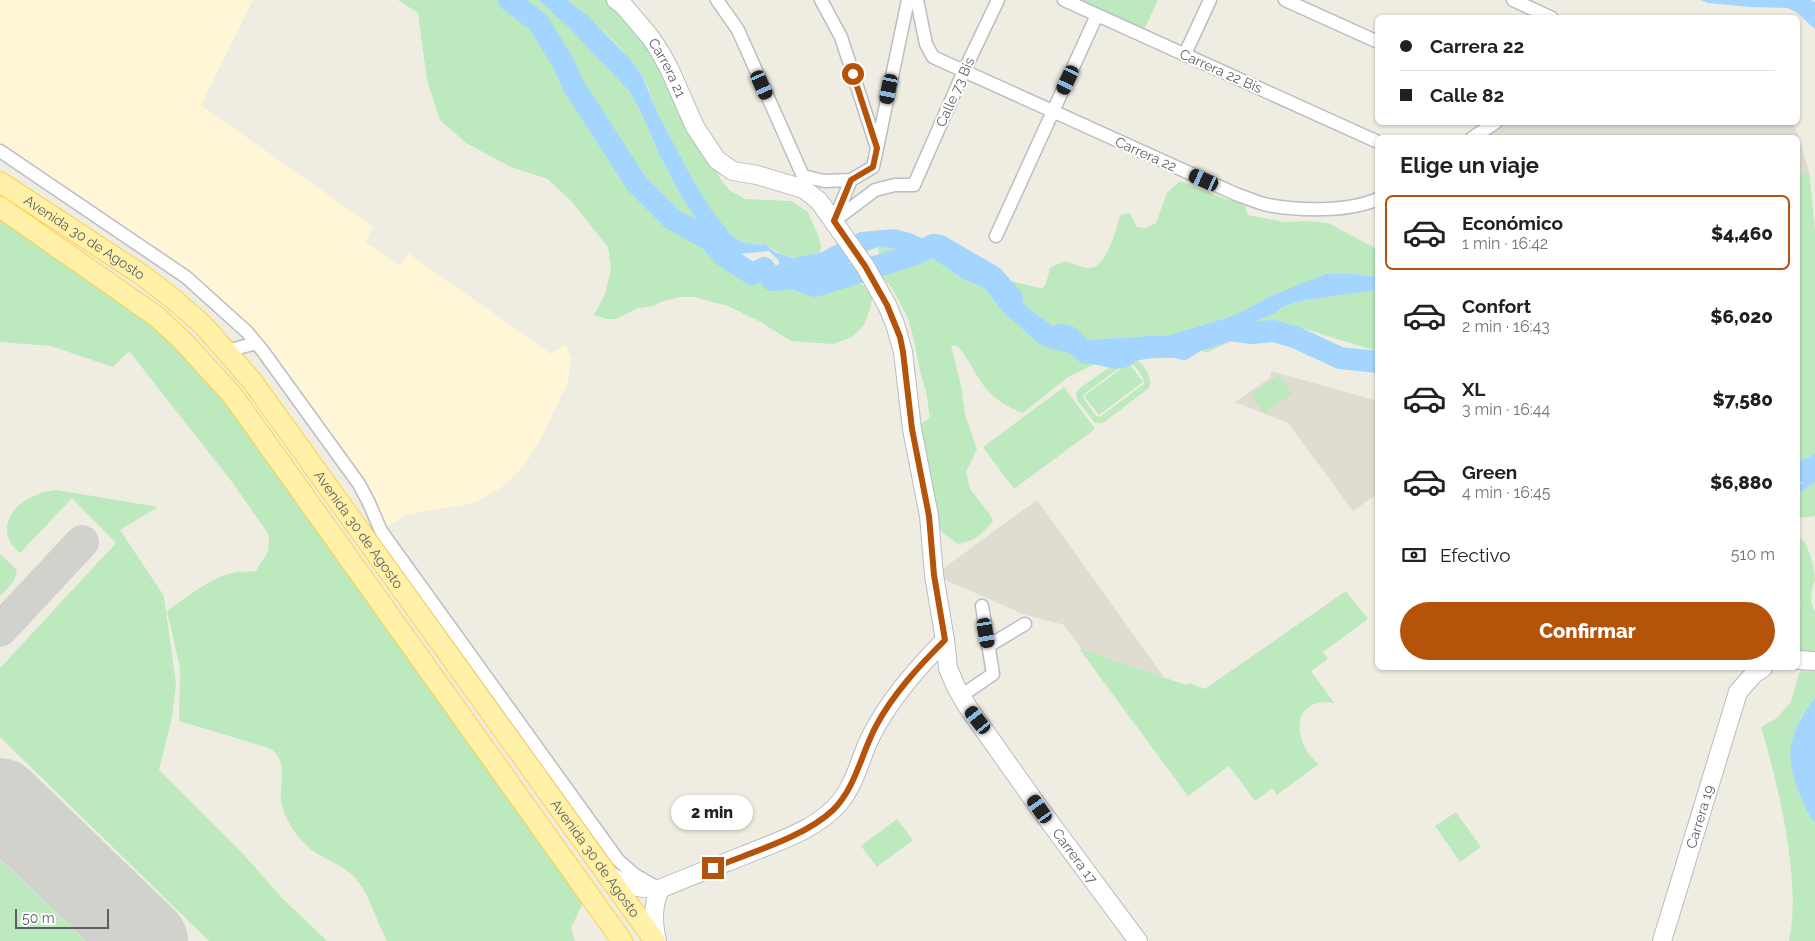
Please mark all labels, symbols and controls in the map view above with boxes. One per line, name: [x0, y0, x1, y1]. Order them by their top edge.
street label: Carrera 21: [645, 35, 689, 100]
text: Carrera 22: [1430, 35, 1524, 57]
street label: Carrera 22 Bis: [1177, 46, 1265, 96]
street label: Calle 73 Bis: [933, 55, 978, 129]
route start: [842, 63, 864, 85]
car: [1054, 63, 1081, 97]
car: [749, 68, 774, 102]
car: [878, 73, 899, 105]
text: Calle 82: [1430, 84, 1504, 106]
street label: Carrera 22: [1113, 133, 1179, 175]
text: Elige un viaje: [1400, 152, 1539, 178]
car: [1187, 167, 1220, 193]
street label: Avenida 30 de Agosto: [21, 192, 148, 283]
icon: car: [1402, 210, 1447, 255]
text: Económico: [1462, 212, 1563, 234]
text: $4,460: [1711, 222, 1773, 244]
text: 1 min · 16:42: [1462, 234, 1548, 253]
icon: car: [1402, 293, 1447, 338]
text: Confort: [1462, 295, 1531, 317]
text: $6,020: [1710, 305, 1773, 327]
text: 2 min · 16:43: [1462, 317, 1550, 336]
icon: car: [1402, 376, 1447, 421]
text: XL: [1462, 378, 1485, 400]
text: $7,580: [1712, 388, 1773, 410]
text: 3 min · 16:44: [1462, 400, 1550, 419]
icon: car: [1402, 459, 1447, 504]
text: Green: [1462, 461, 1517, 483]
street label: Avenida 30 de Agosto: [311, 467, 407, 591]
text: $6,880: [1710, 471, 1773, 493]
text: 4 min · 16:45: [1462, 483, 1550, 502]
icon: cash: [1400, 541, 1428, 569]
text: Efectivo: [1440, 544, 1511, 566]
text: 510 m: [1731, 545, 1775, 564]
button: Confirmar: [1400, 602, 1775, 660]
car: [976, 617, 995, 649]
car: [962, 704, 993, 736]
street label: Carrera 19: [1683, 783, 1717, 850]
car: [1025, 792, 1054, 826]
street label: Avenida 30 de Agosto: [548, 796, 643, 920]
callout: 2 min: [672, 796, 754, 830]
text: 2 min: [691, 803, 733, 822]
street label: Carrera 17: [1049, 825, 1101, 887]
route end: [702, 857, 724, 879]
scale bar: [15, 906, 109, 929]
text: 50 m: [22, 910, 55, 926]

